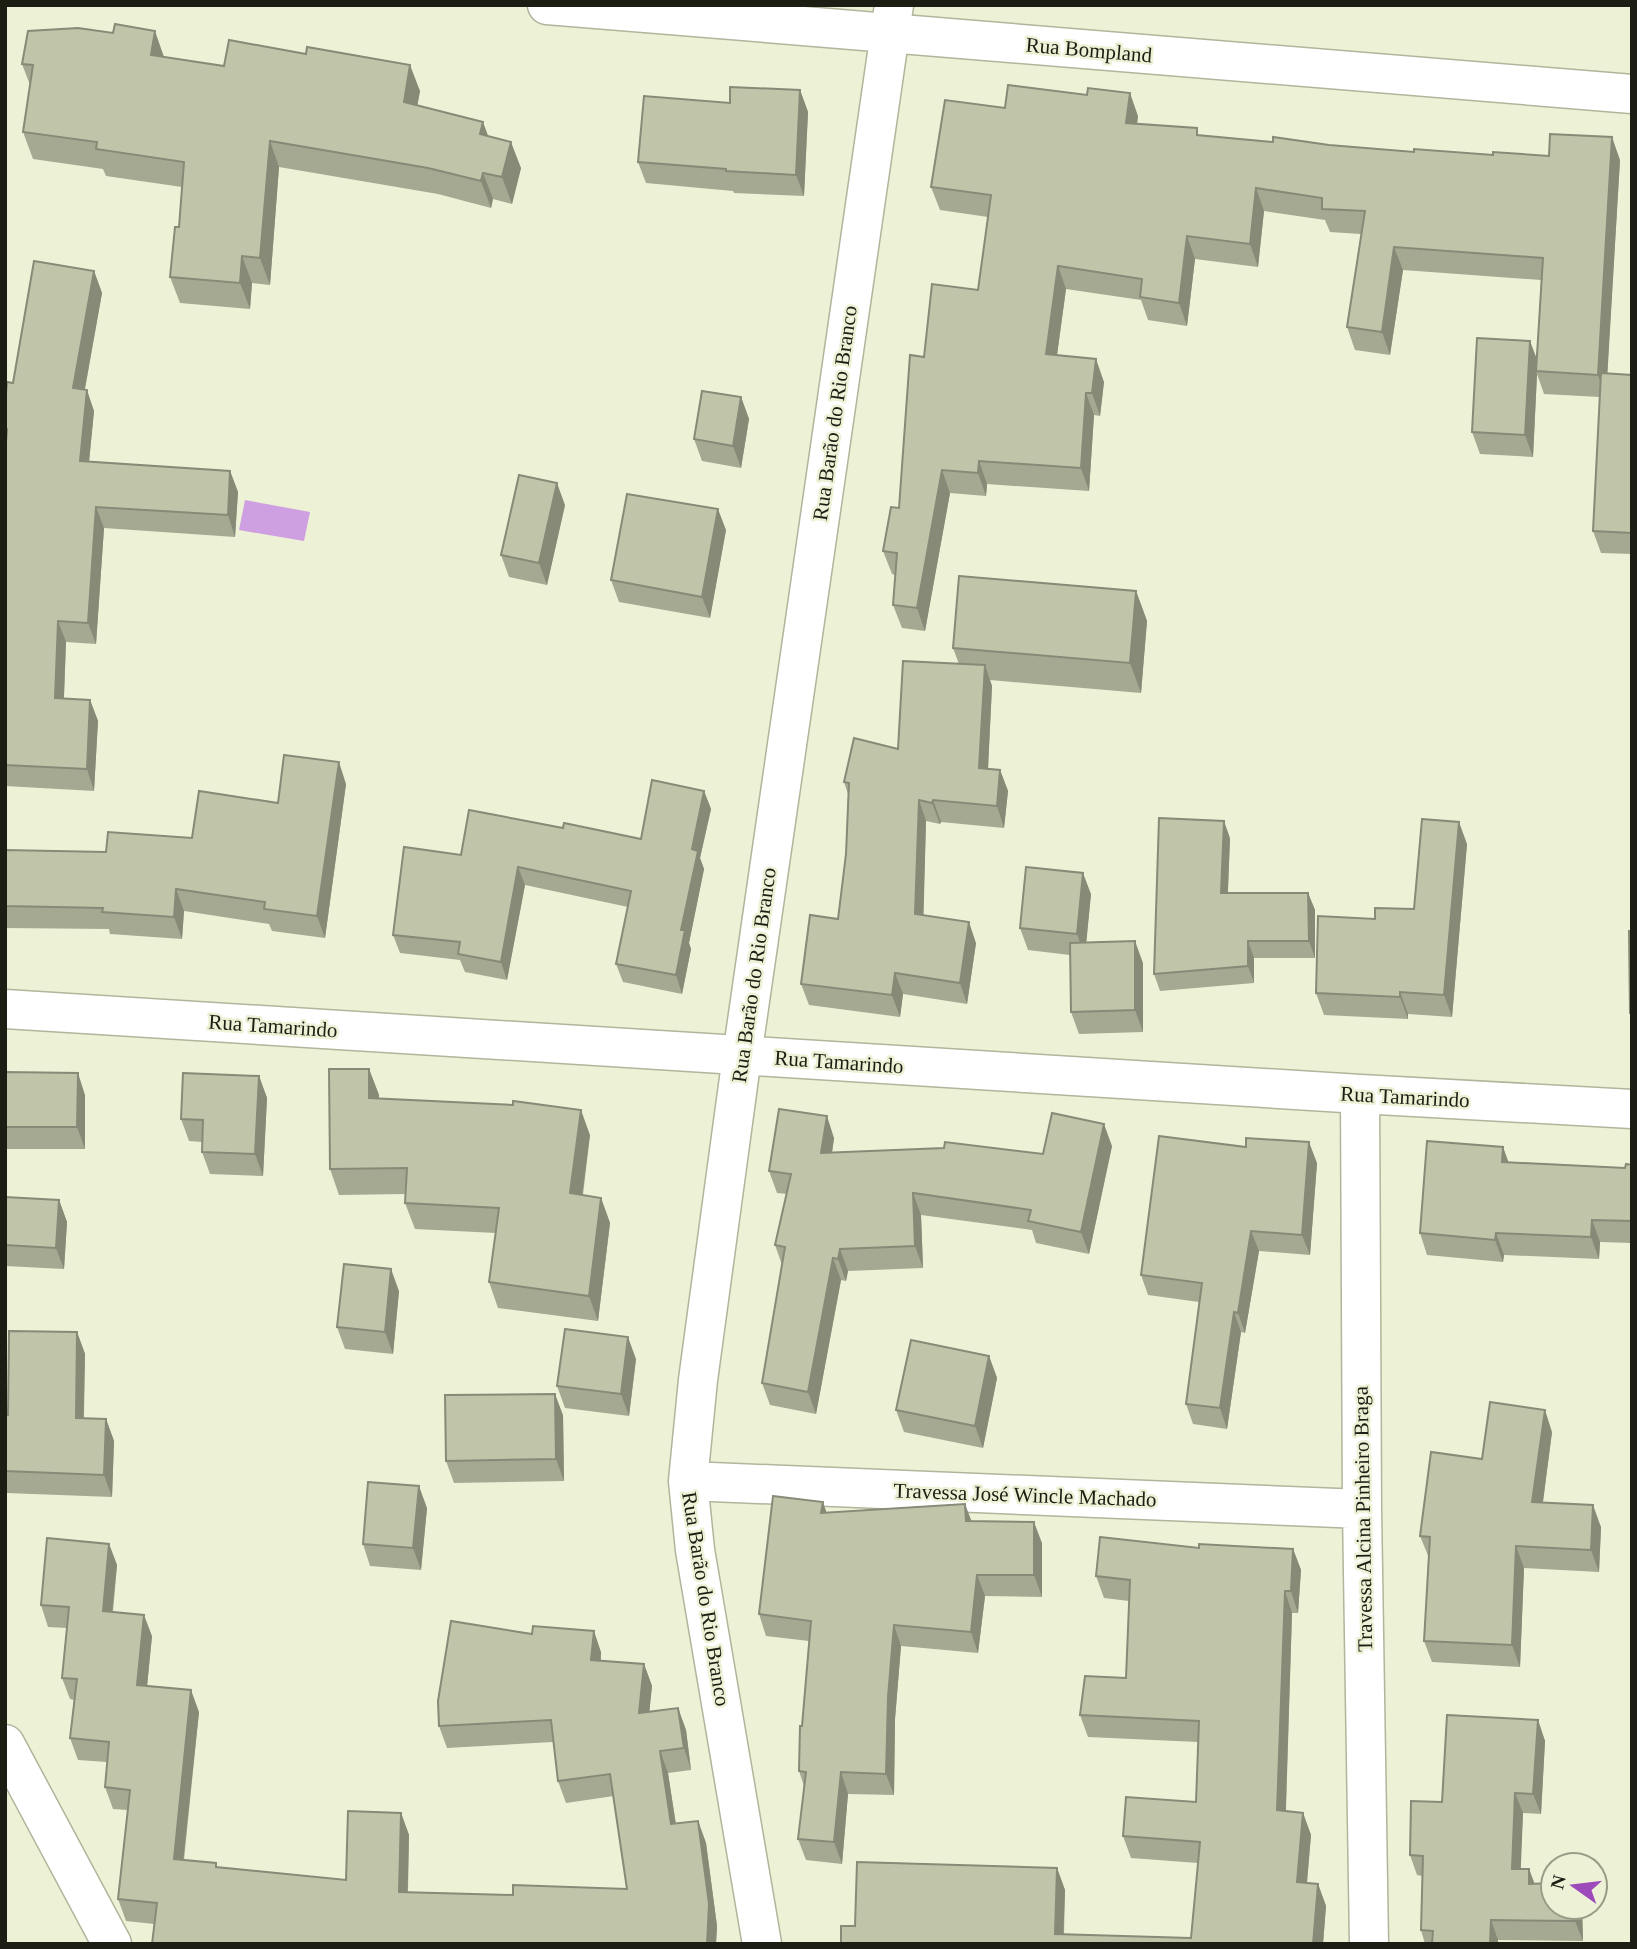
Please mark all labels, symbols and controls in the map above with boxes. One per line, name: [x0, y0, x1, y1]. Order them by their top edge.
street label: Rua Bompland: [1025, 33, 1154, 68]
street label: Rua Barão do Rio Branco: [808, 304, 862, 522]
street label: Rua Barão do Rio Branco: [727, 866, 781, 1084]
street label: Rua Tamarindo: [208, 1010, 338, 1042]
street label: Rua Tamarindo: [774, 1046, 904, 1078]
street label: Rua Tamarindo: [1340, 1082, 1470, 1112]
street label: Travessa Alcina Pinheiro Braga: [1349, 1385, 1377, 1652]
street label: Travessa José Wincle Machado: [893, 1478, 1157, 1512]
street label: Rua Barão do Rio Branco: [677, 1490, 735, 1708]
north arrow: [1539, 1851, 1609, 1921]
text: N: [1546, 1873, 1570, 1891]

